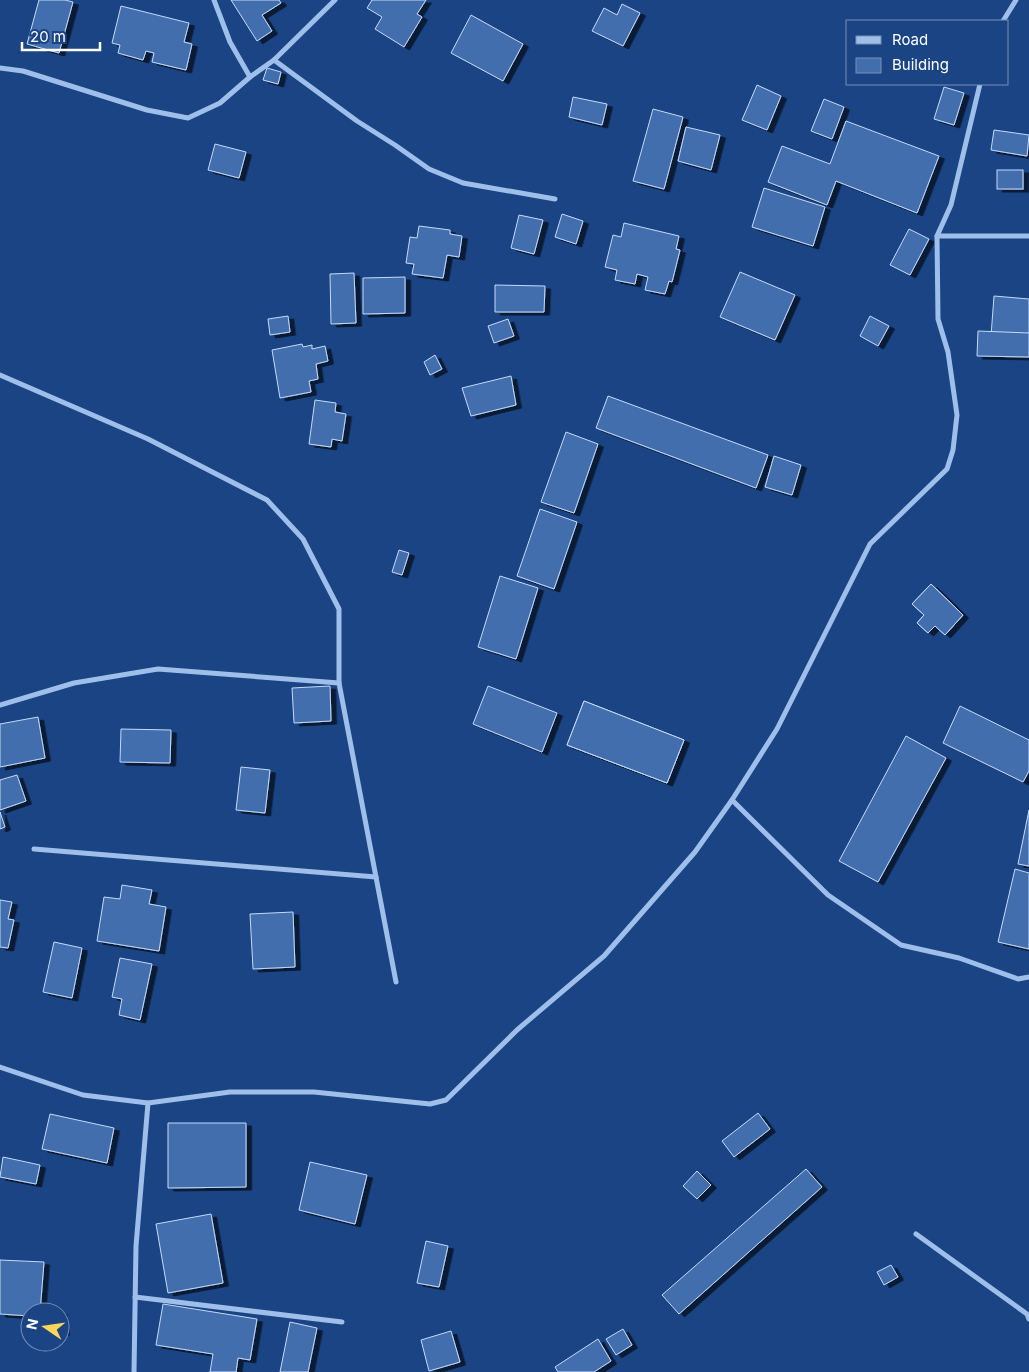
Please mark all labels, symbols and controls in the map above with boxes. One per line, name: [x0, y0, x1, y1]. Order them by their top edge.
scale bar: [22, 20, 100, 52]
legend: [846, 20, 1009, 85]
text: 20 m: [30, 27, 66, 46]
text: Road: [892, 30, 928, 49]
text: Building: [892, 55, 949, 74]
north arrow: [20, 1302, 70, 1352]
text: N: [22, 1317, 41, 1331]

